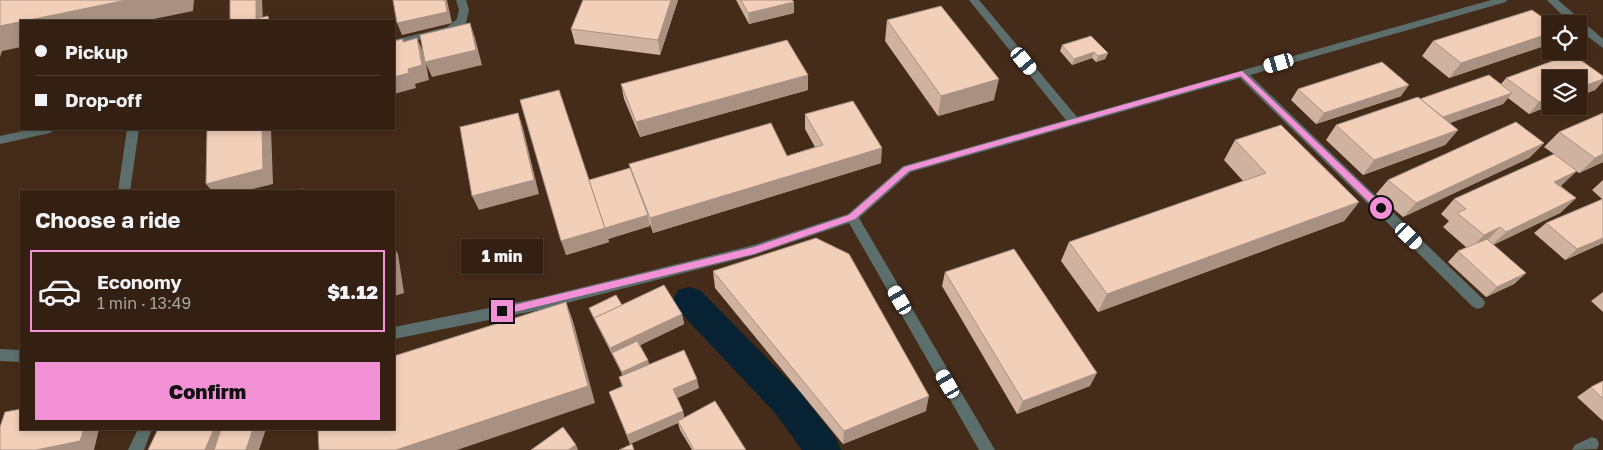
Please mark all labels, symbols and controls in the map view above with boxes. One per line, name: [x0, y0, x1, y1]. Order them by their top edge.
map controls: [1542, 15, 1587, 115]
button: locate: [1542, 15, 1587, 60]
text: Pickup: [65, 40, 128, 63]
car: [1008, 45, 1039, 77]
car: [1262, 52, 1295, 74]
button: layers: [1542, 70, 1587, 115]
text: Drop-off: [65, 88, 142, 111]
route start: [1370, 197, 1392, 219]
text: Choose a ride: [35, 206, 181, 233]
car: [1393, 220, 1425, 252]
callout: 1 min: [461, 238, 543, 274]
text: 1 min: [482, 246, 522, 266]
icon: car: [37, 269, 82, 314]
text: Economy: [97, 270, 182, 293]
text: $1.12: [327, 280, 378, 303]
car: [886, 283, 913, 317]
text: 1 min · 13:49: [97, 293, 191, 313]
route end: [491, 300, 513, 322]
button: Confirm: [35, 362, 380, 420]
car: [934, 367, 961, 401]

